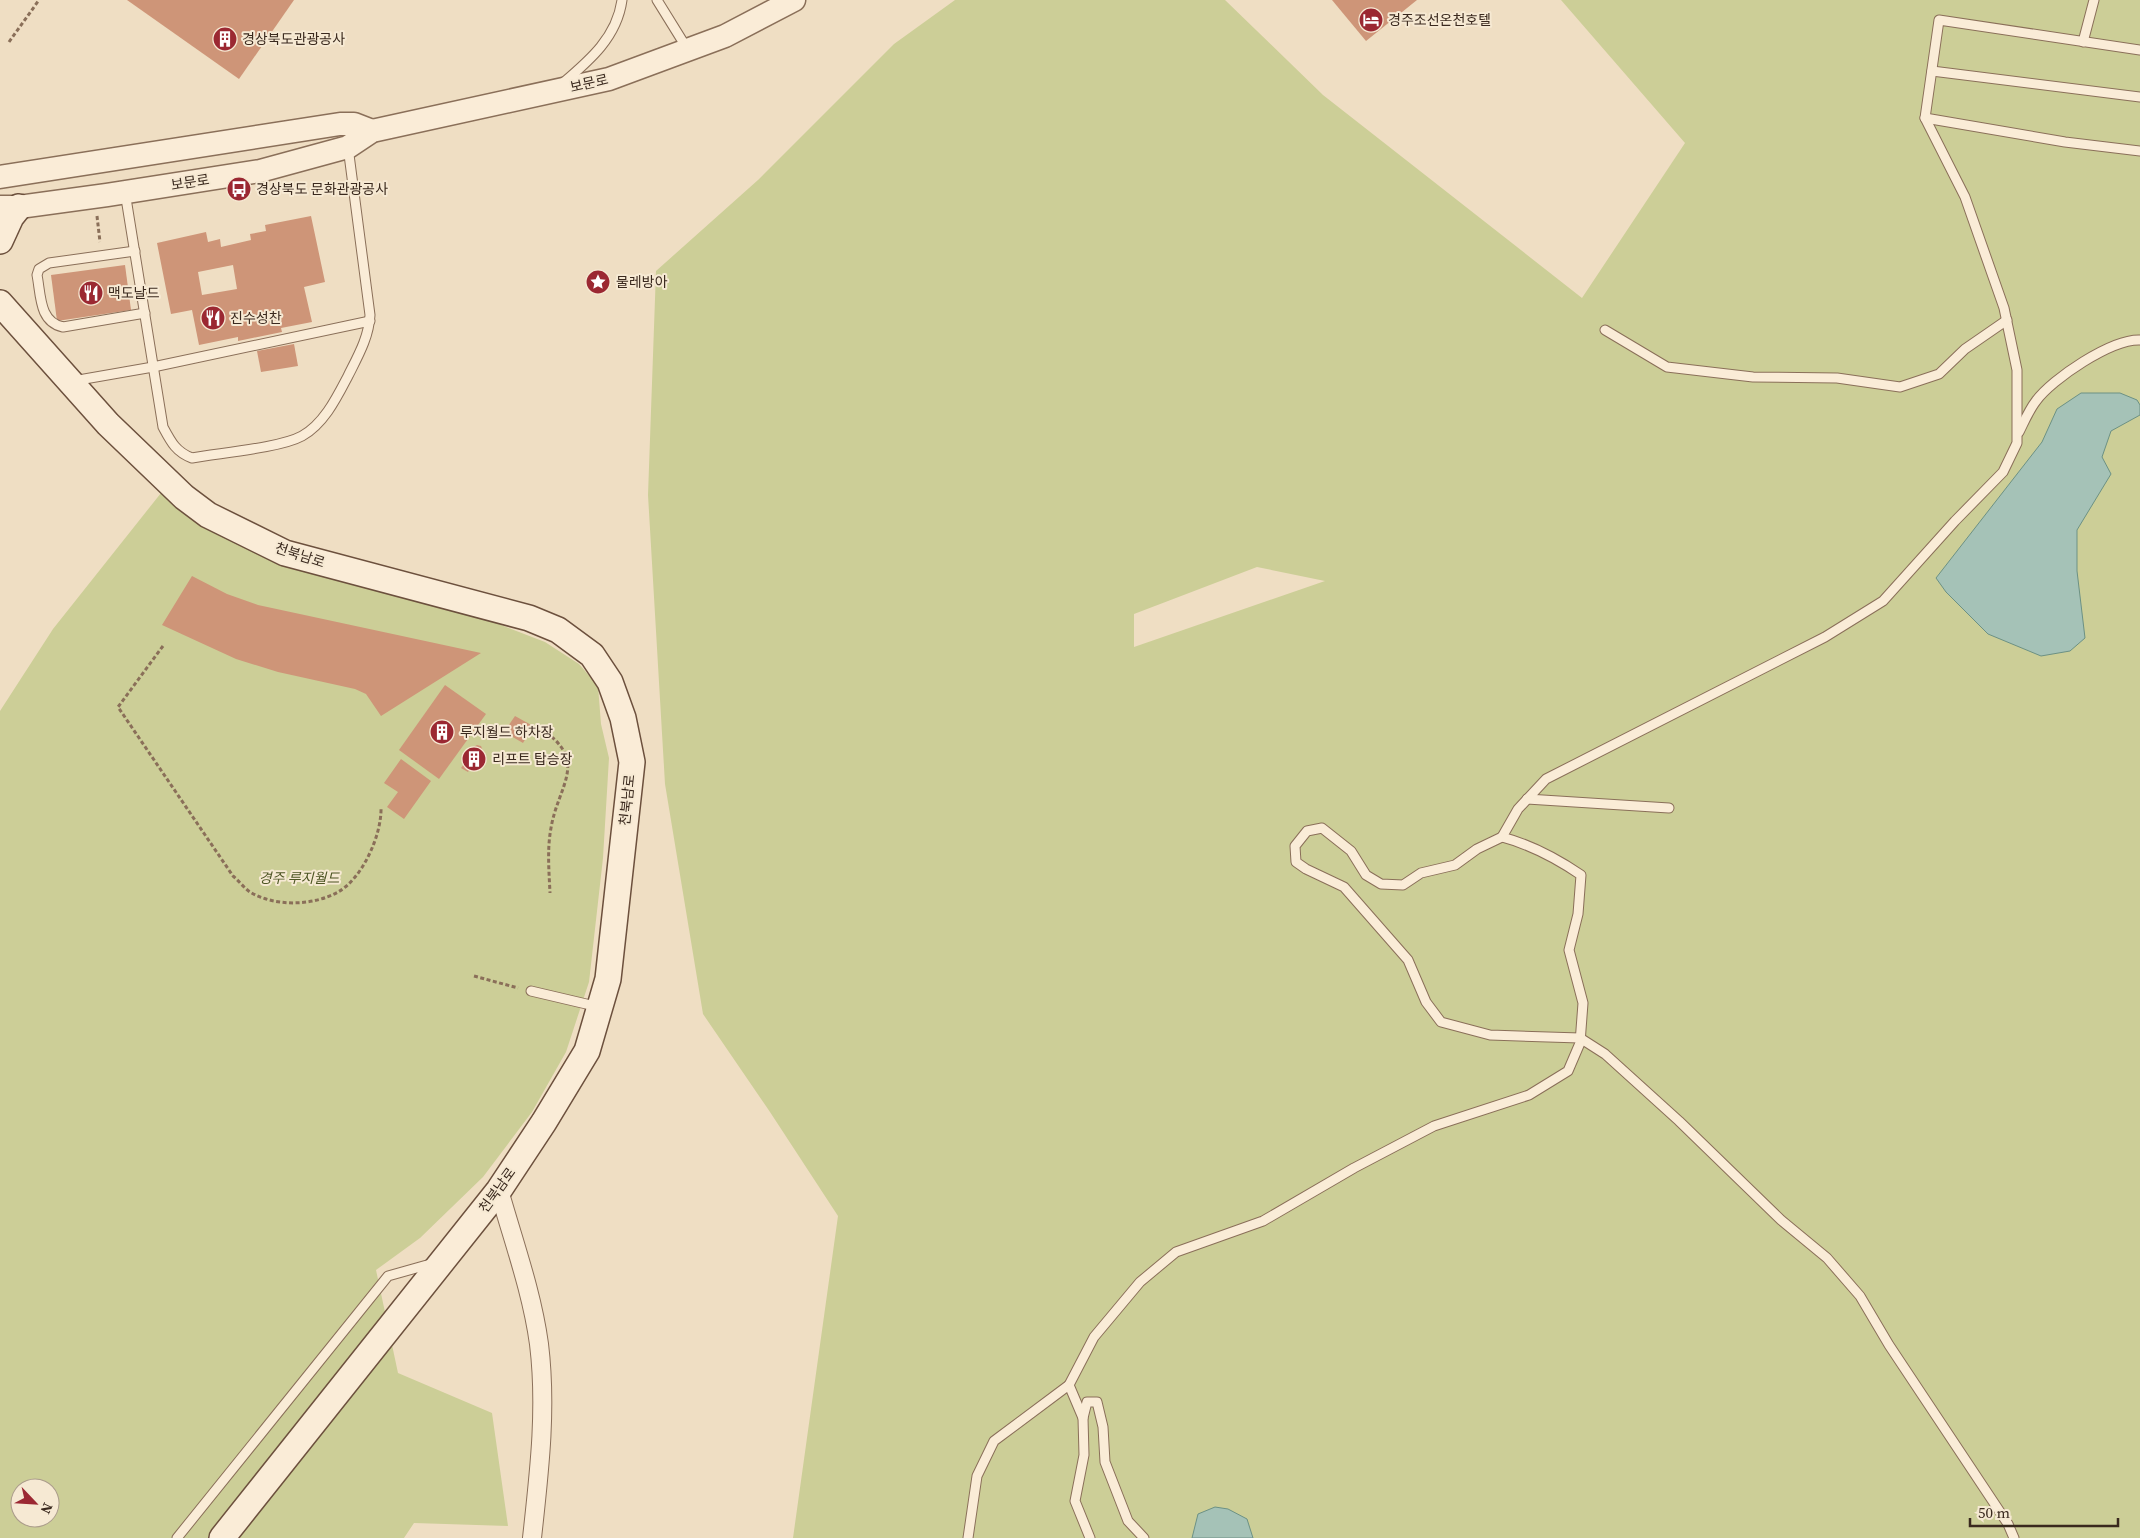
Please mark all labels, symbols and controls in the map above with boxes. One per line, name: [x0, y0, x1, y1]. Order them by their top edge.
hotel icon: 경주조선온천호텔: [1358, 7, 1384, 33]
place label: 경주조선온천호텔: [1388, 10, 1491, 30]
building icon: 경상북도관광공사: [212, 26, 238, 52]
place label: 경상북도관광공사: [242, 29, 345, 49]
street label: 보문로: [568, 69, 610, 97]
street label: 보문로: [169, 169, 211, 195]
bus stop icon: 경상북도 문화관광공사: [226, 176, 252, 202]
place label: 경상북도 문화관광공사: [256, 179, 388, 199]
place icon: 물레방아: [585, 269, 611, 295]
place label: 물레방아: [616, 272, 668, 292]
restaurant icon: 맥도날드: [78, 280, 104, 306]
place label: 맥도날드: [108, 283, 160, 303]
restaurant icon: 진수성찬: [200, 305, 226, 331]
place label: 진수성찬: [230, 308, 282, 328]
street label: 천북남로: [272, 538, 328, 573]
building icon: 루지월드 하차장: [429, 719, 455, 745]
place label: 루지월드 하차장: [460, 722, 554, 742]
building icon: 리프트 탑승장: [461, 746, 487, 772]
place label: 리프트 탑승장: [492, 749, 573, 769]
street label: 천북남로: [614, 773, 640, 827]
park label: 경주 루지월드: [259, 868, 340, 888]
street label: 천북남로: [474, 1163, 520, 1217]
north arrow: [10, 1478, 60, 1528]
scale bar: [1970, 1496, 2118, 1528]
text: N: [36, 1500, 58, 1517]
text: 50 m: [1978, 1502, 2010, 1523]

